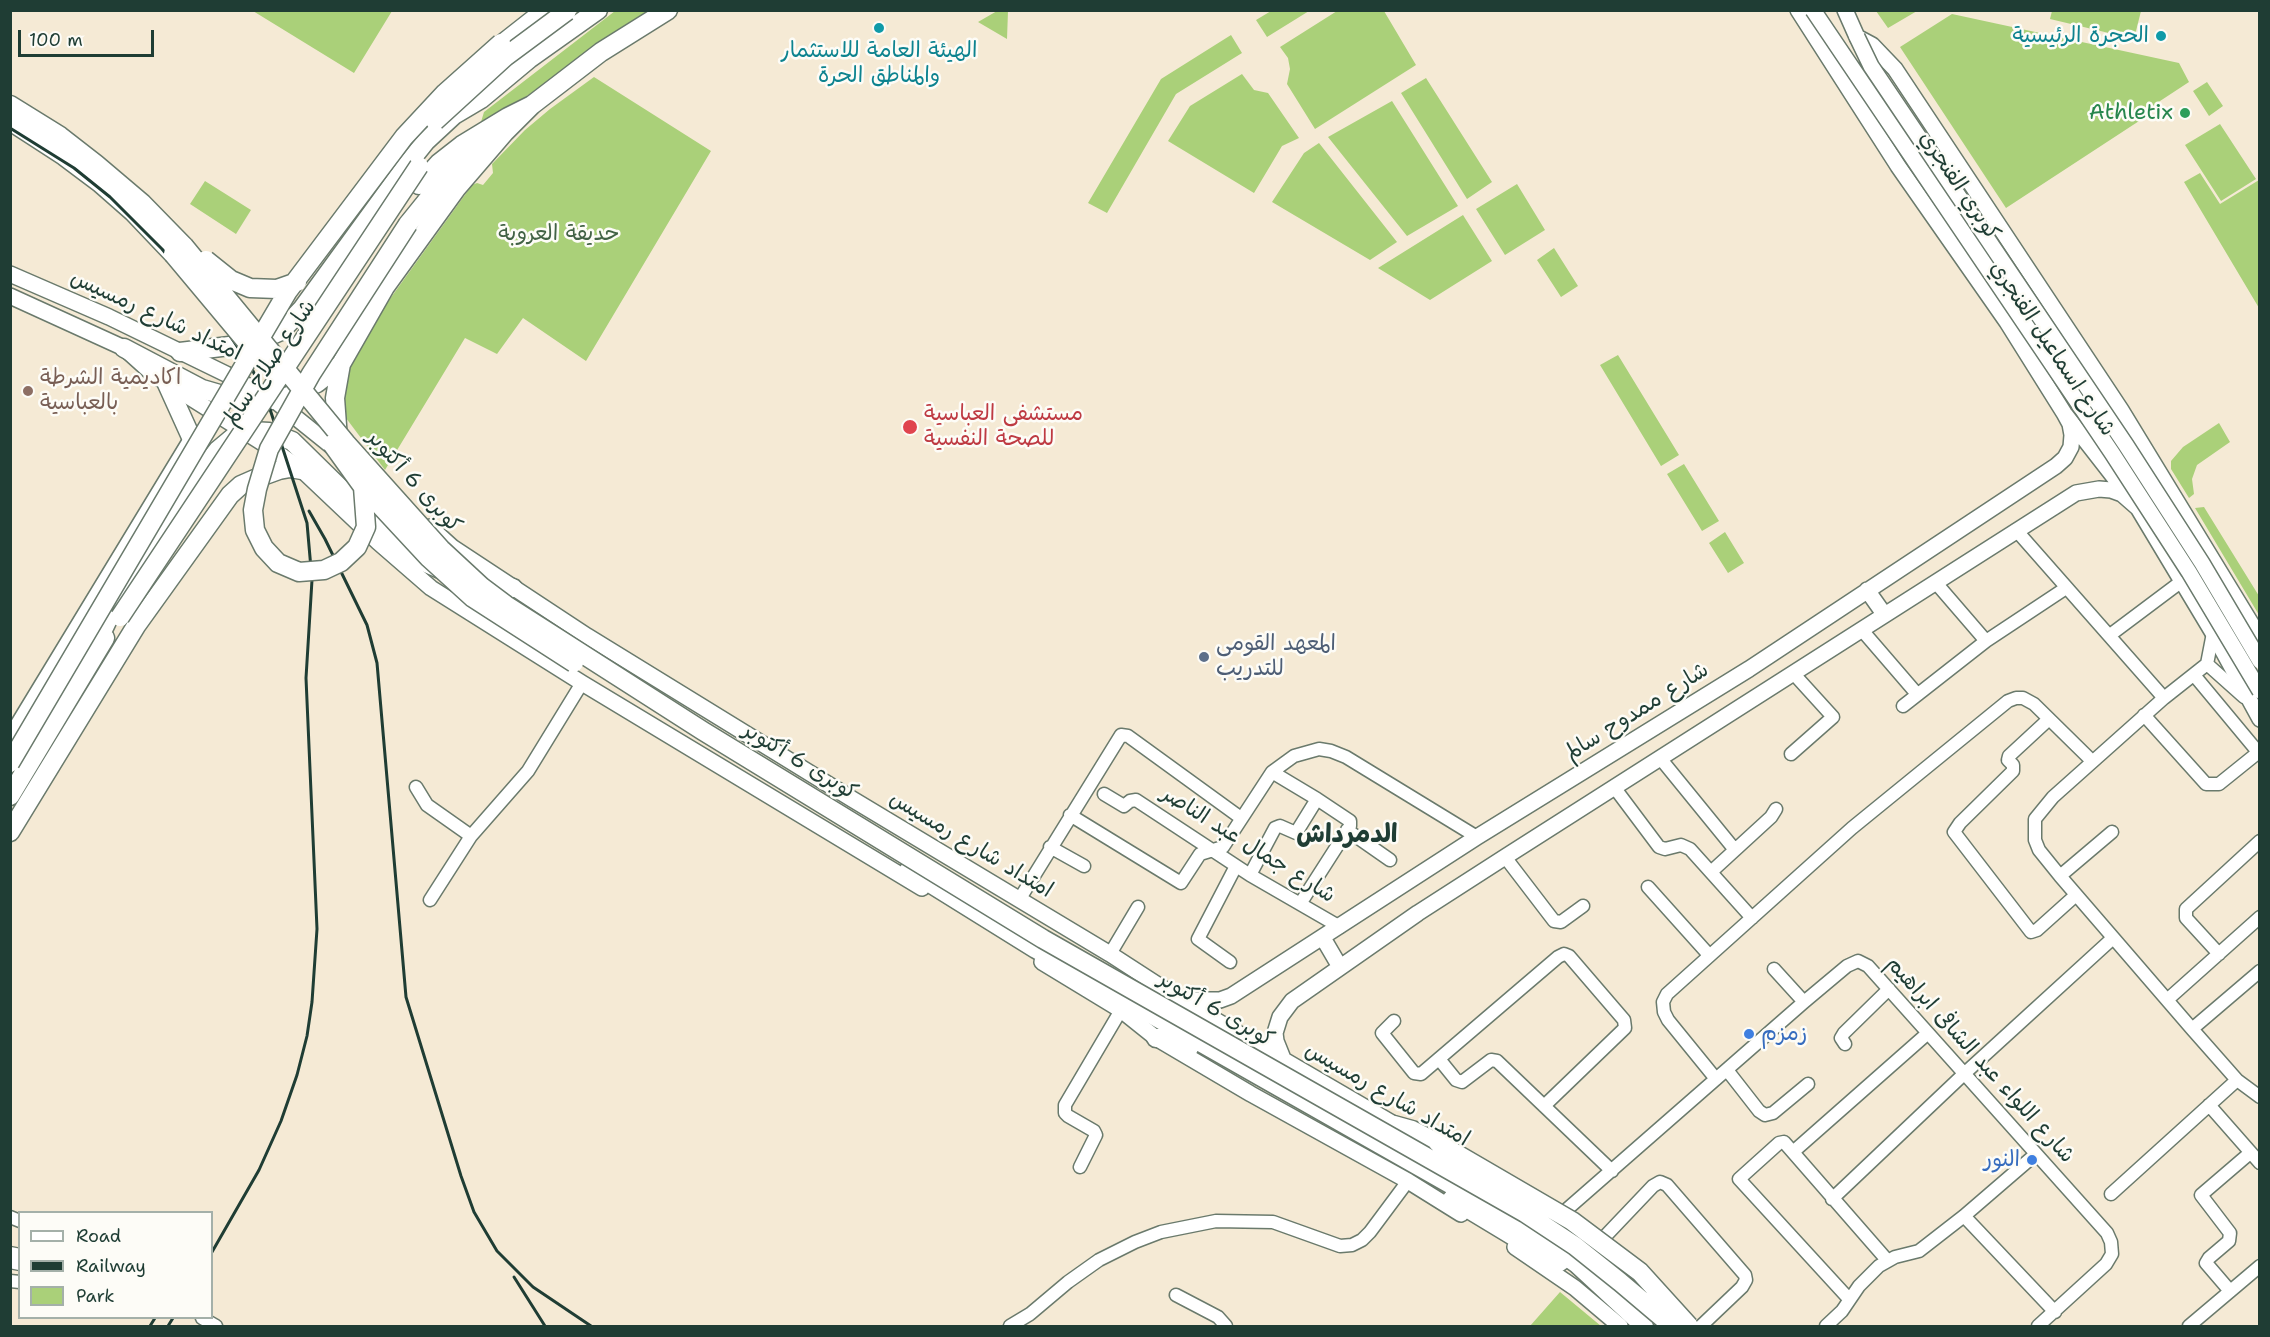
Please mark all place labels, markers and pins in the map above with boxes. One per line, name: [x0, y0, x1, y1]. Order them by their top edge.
marker: الهيئة العامة للاستثمار والمناطق الحرة: [872, 21, 886, 35]
place label: الحجرة الرئيسية: [2012, 23, 2149, 49]
marker: الحجرة الرئيسية: [2154, 29, 2168, 43]
place label: الهيئة العامة للاستثمار والمناطق الحرة: [781, 38, 977, 90]
place label: Athletix: [2089, 100, 2173, 126]
marker: Athletix: [2178, 106, 2192, 120]
place label: اكاديمية الشرطة بالعباسية: [40, 365, 181, 416]
marker: اكاديمية الشرطة بالعباسية: [21, 384, 35, 398]
place label: مستشفى العباسية للصحة النفسية: [924, 401, 1083, 452]
marker: مستشفى العباسية للصحة النفسية: [901, 418, 919, 436]
place label: المعهد القومى للتدريب: [1216, 631, 1336, 682]
marker: المعهد القومى للتدريب: [1197, 650, 1211, 664]
place label: زمزم: [1761, 1021, 1807, 1047]
marker: زمزم: [1742, 1027, 1756, 1041]
place label: النور: [1984, 1147, 2020, 1173]
marker: النور: [2025, 1153, 2039, 1167]

